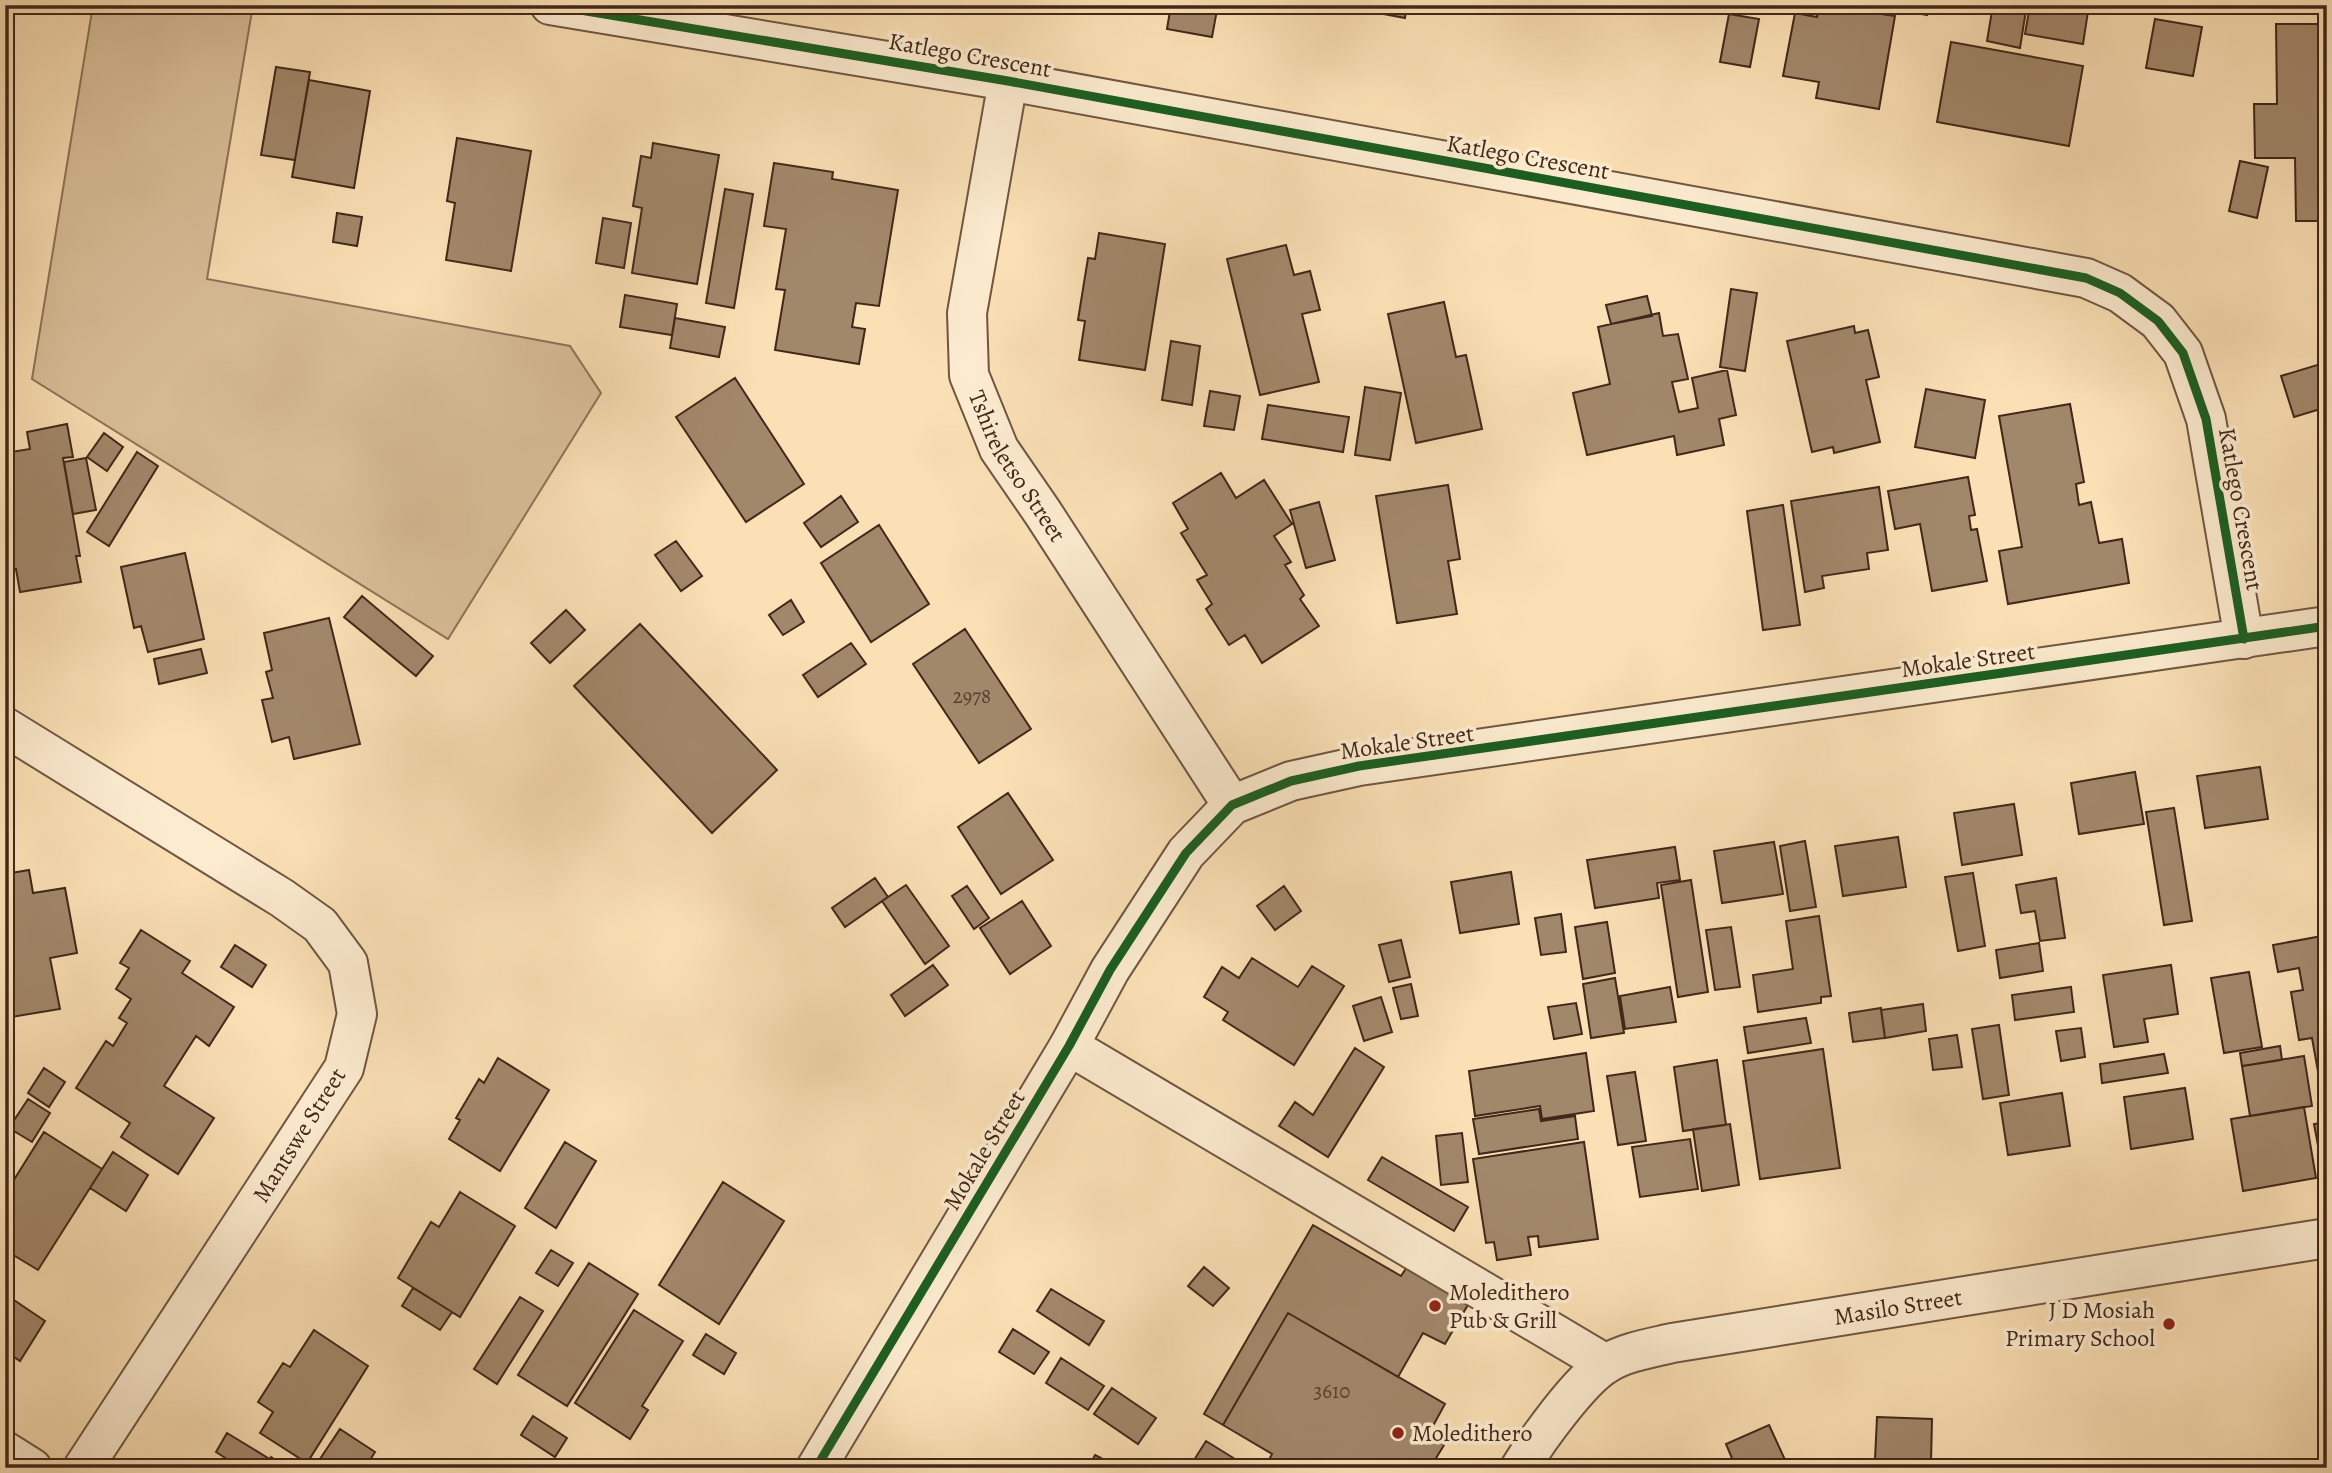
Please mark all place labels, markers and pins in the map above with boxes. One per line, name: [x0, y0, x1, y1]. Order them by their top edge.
place label: Moledithero Pub & Grill: [1449, 1276, 1570, 1336]
place label: J D Mosiah Primary School: [2005, 1294, 2155, 1354]
marker: Moledithero Pub & Grill: [1427, 1298, 1443, 1314]
marker: J D Mosiah Primary School: [2161, 1316, 2177, 1332]
place label: Moledithero: [1412, 1417, 1533, 1449]
marker: Moledithero: [1390, 1425, 1406, 1441]

